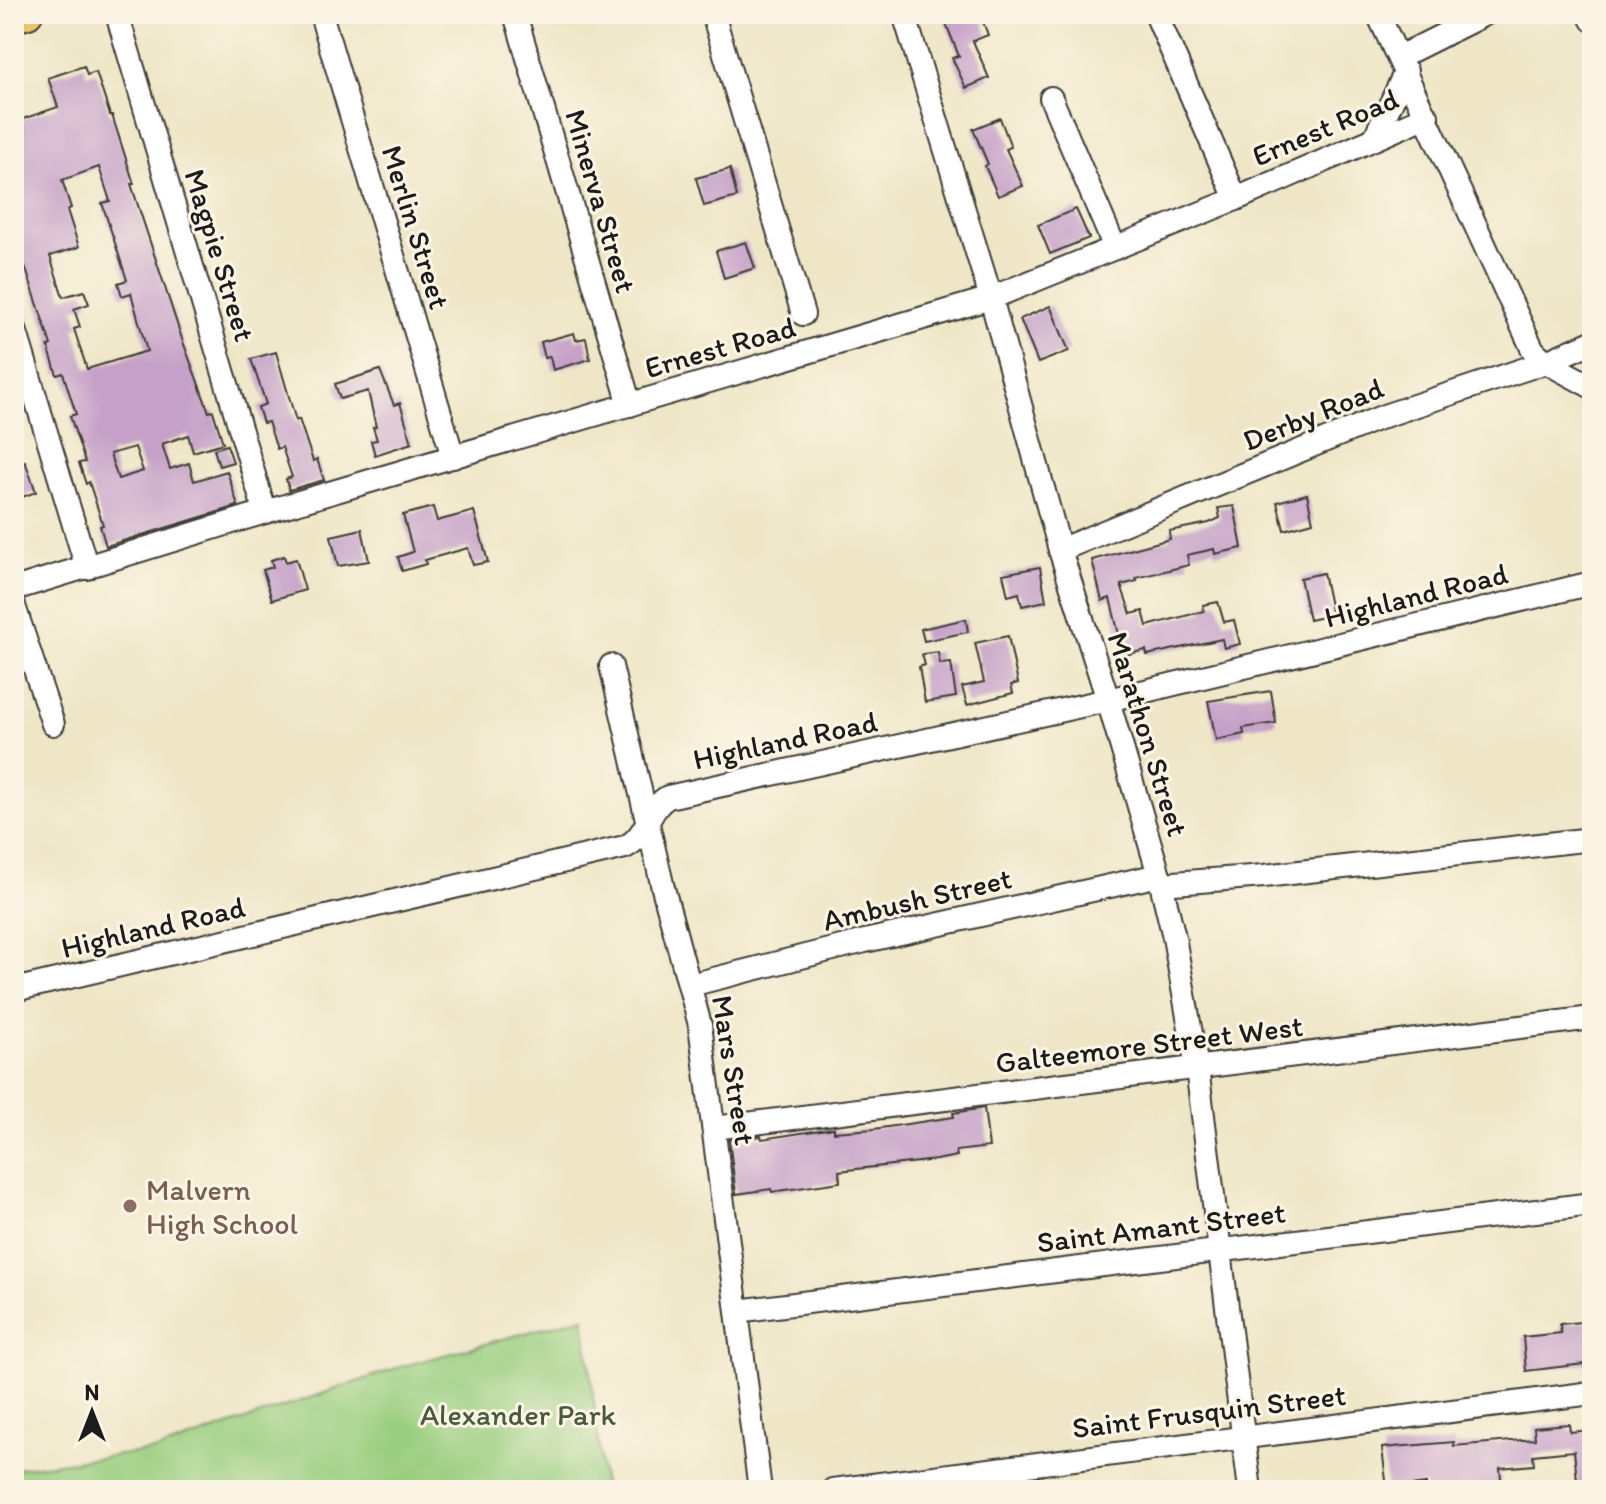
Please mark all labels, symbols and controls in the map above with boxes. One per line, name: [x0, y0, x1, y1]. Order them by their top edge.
street label: Ernest Road: [1246, 80, 1404, 174]
street label: Minerva Street: [557, 105, 645, 297]
street label: Merlin Street: [374, 141, 458, 313]
street label: Magpie Street: [176, 164, 264, 346]
street label: Ernest Road: [640, 308, 800, 386]
street label: Derby Road: [1237, 369, 1389, 459]
street label: Highland Road: [1321, 554, 1511, 636]
street label: Marathon Street: [1099, 627, 1197, 841]
street label: Highland Road: [689, 702, 881, 778]
street label: Ambush Street: [819, 859, 1015, 939]
street label: Highland Road: [57, 888, 249, 966]
street label: Mars Street: [704, 993, 764, 1147]
street label: Galteemore Street West: [993, 1007, 1305, 1081]
place label: Malvern High School: [146, 1171, 299, 1242]
street label: Saint Amant Street: [1035, 1193, 1287, 1261]
marker: Malvern High School: [121, 1197, 139, 1215]
north arrow: [52, 1372, 132, 1452]
street label: Saint Frusquin Street: [1070, 1376, 1348, 1446]
text: N: [85, 1379, 99, 1406]
park label: Alexander Park: [420, 1396, 617, 1433]

